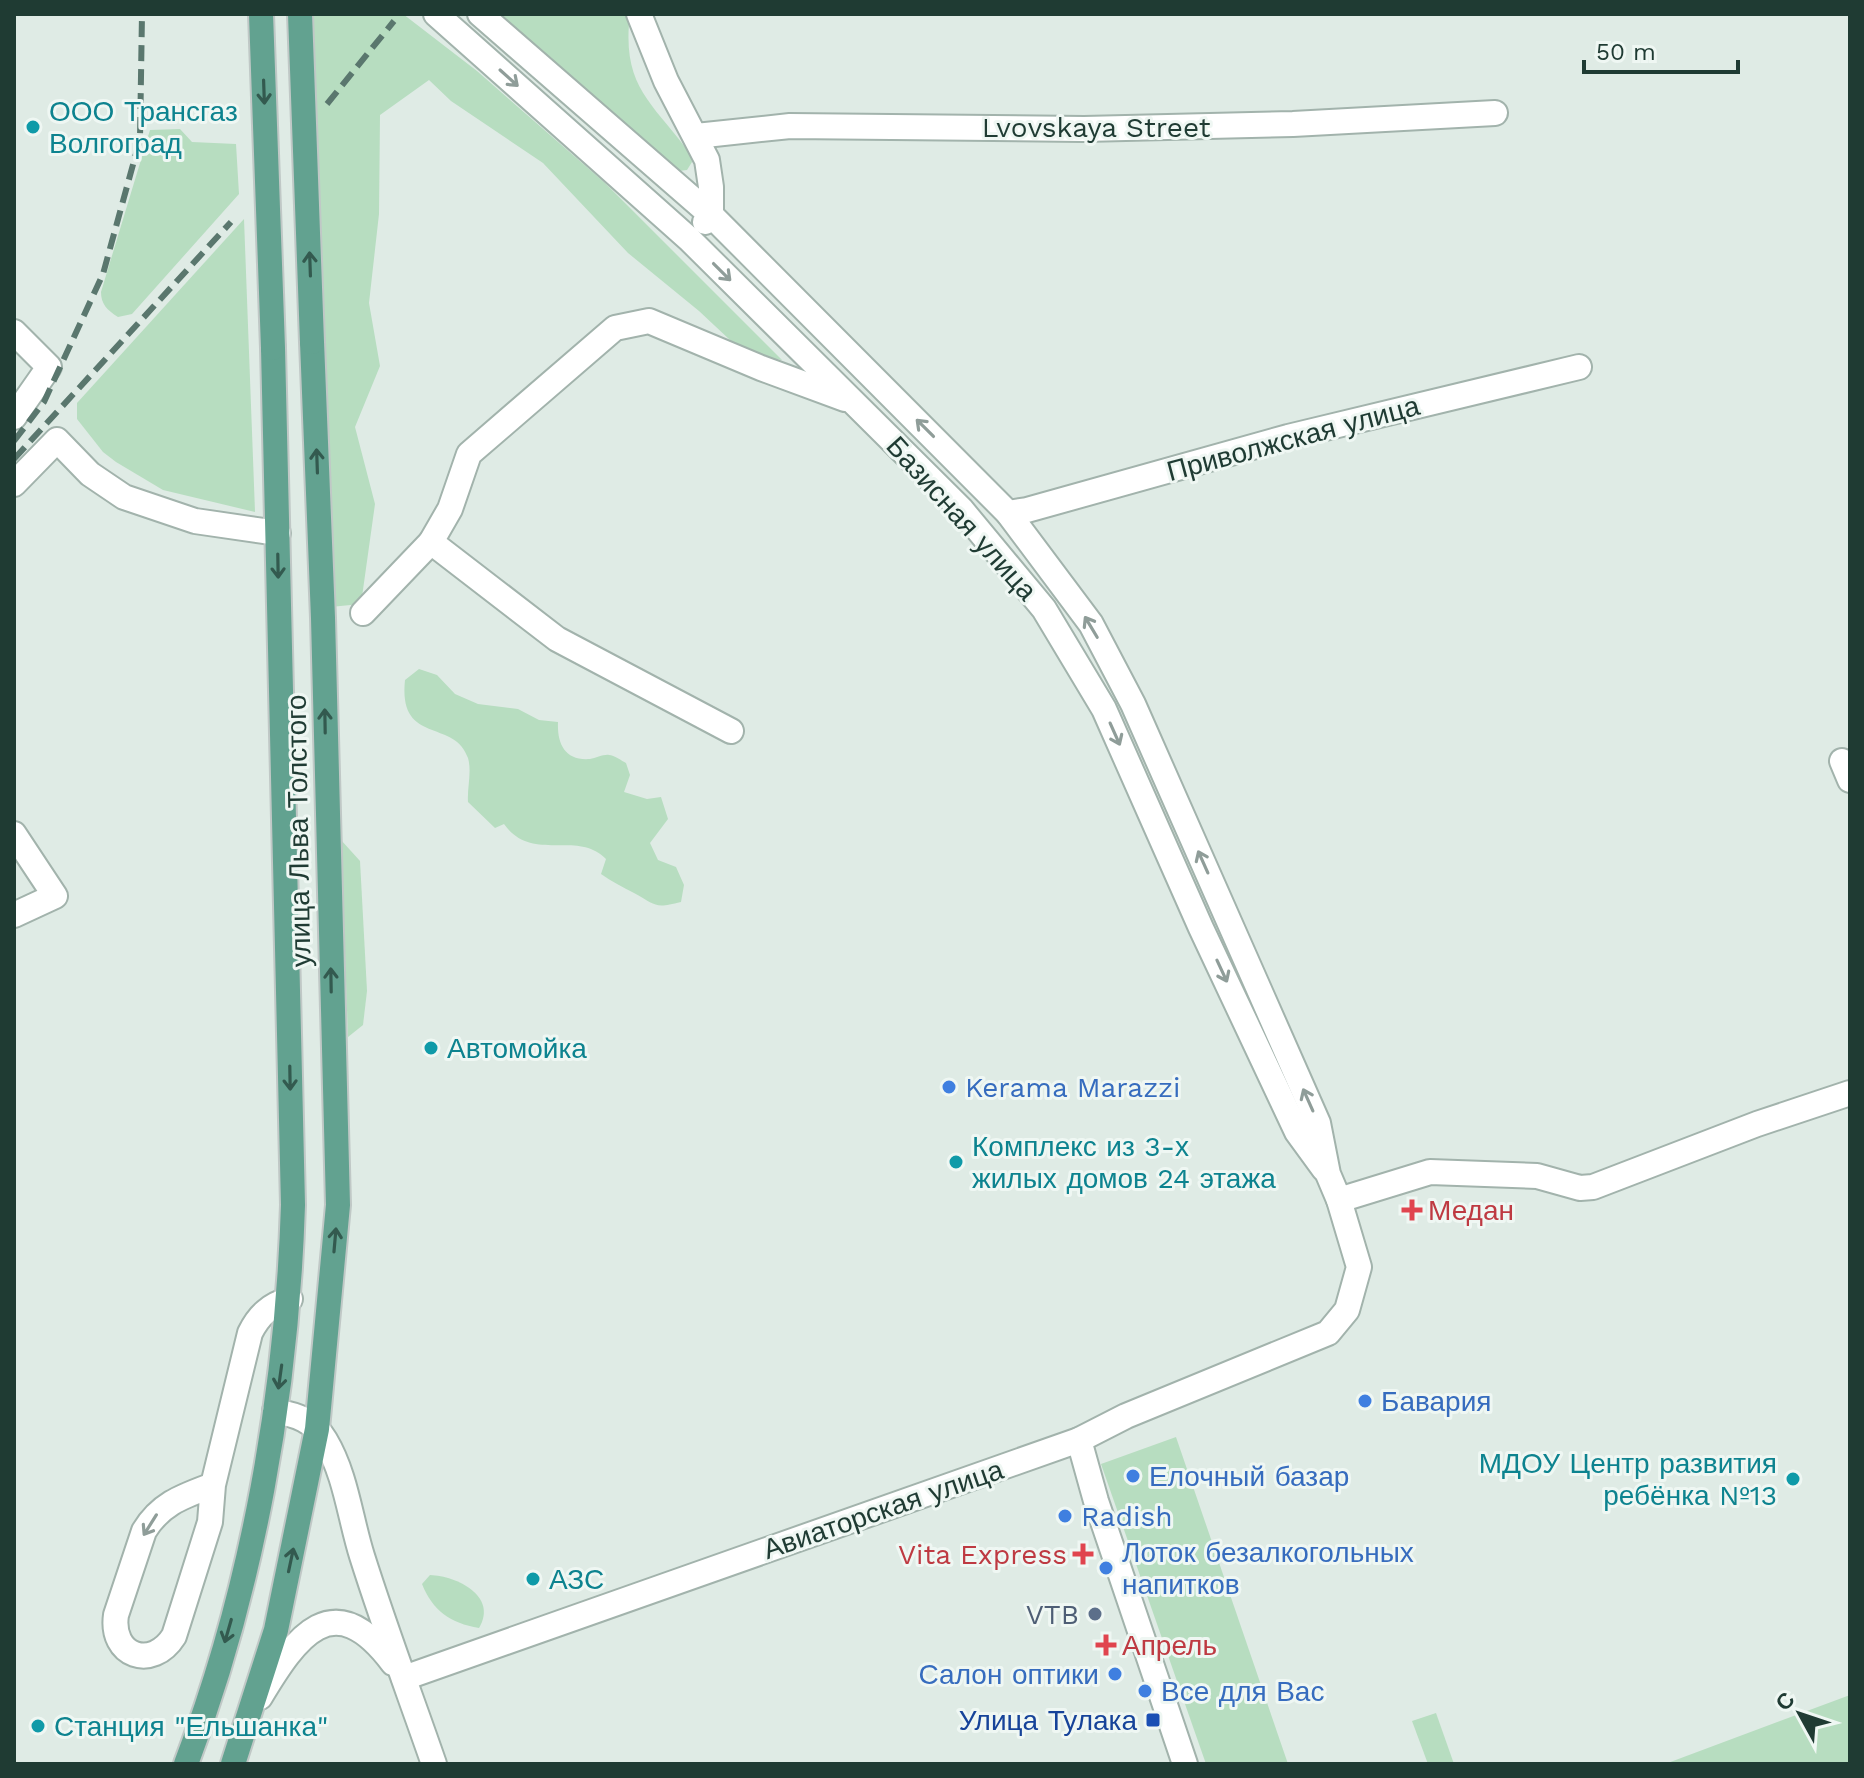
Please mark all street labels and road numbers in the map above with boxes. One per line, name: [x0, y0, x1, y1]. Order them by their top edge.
street label: Lvovskaya Street: [982, 111, 1211, 144]
street label: Приволжская улица: [1163, 389, 1423, 488]
street label: Базисная улица: [879, 430, 1044, 607]
street label: улица Льва Толстого: [280, 694, 317, 968]
street label: Авиаторская улица: [759, 1453, 1008, 1566]

